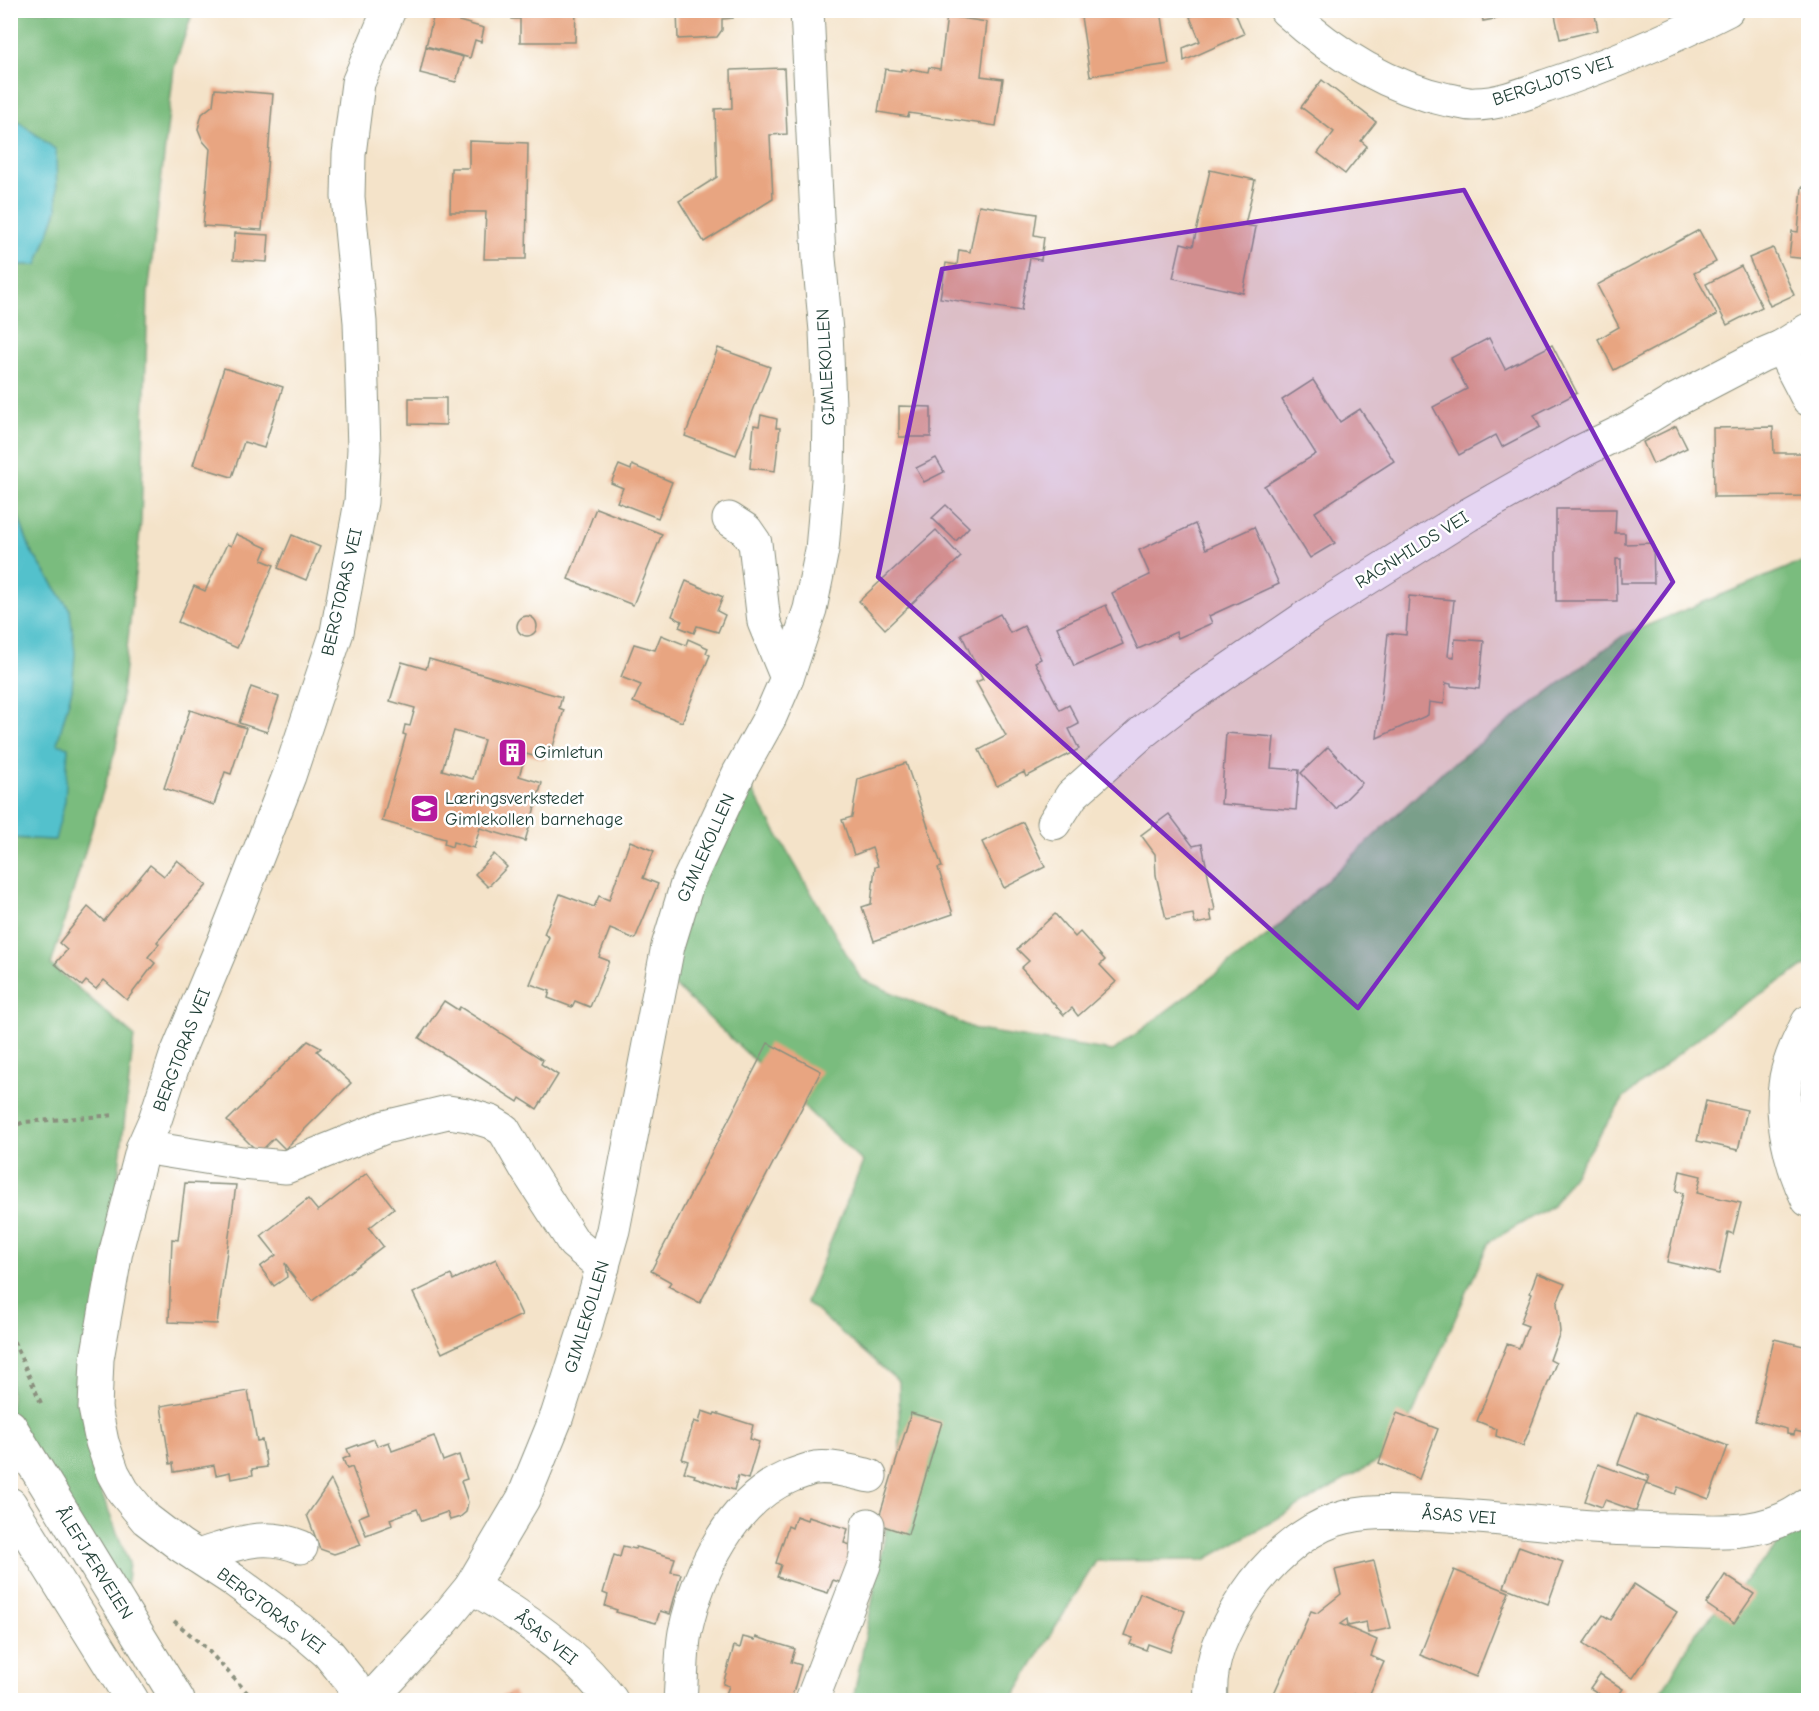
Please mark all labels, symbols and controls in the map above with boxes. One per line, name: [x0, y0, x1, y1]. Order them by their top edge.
street label: BERGLJOTS VEI: [1490, 52, 1616, 110]
street label: GIMLEKOLLEN: [812, 308, 840, 426]
street label: RAGNHILDS VEI: [1351, 507, 1473, 593]
street label: BERGTORAS VEI: [317, 526, 367, 658]
building icon: Gimletun: [497, 736, 529, 768]
place label: Gimletun: [534, 742, 603, 763]
place label: Læringsverkstedet Gimlekollen barnehage: [445, 788, 623, 830]
street label: GIMLEKOLLEN: [673, 791, 739, 905]
school or university icon: Læringsverkstedet Gimlekollen barnehage: [408, 792, 440, 824]
street label: BERGTORAS VEI: [149, 985, 215, 1115]
street label: GIMLEKOLLEN: [560, 1258, 614, 1376]
street label: ÅLEFJÆRVEIEN: [51, 1502, 138, 1623]
street label: ÅSAS VEI: [1421, 1502, 1497, 1529]
street label: BERGTORAS VEI: [213, 1563, 329, 1659]
street label: ÅSAS VEI: [510, 1606, 582, 1670]

